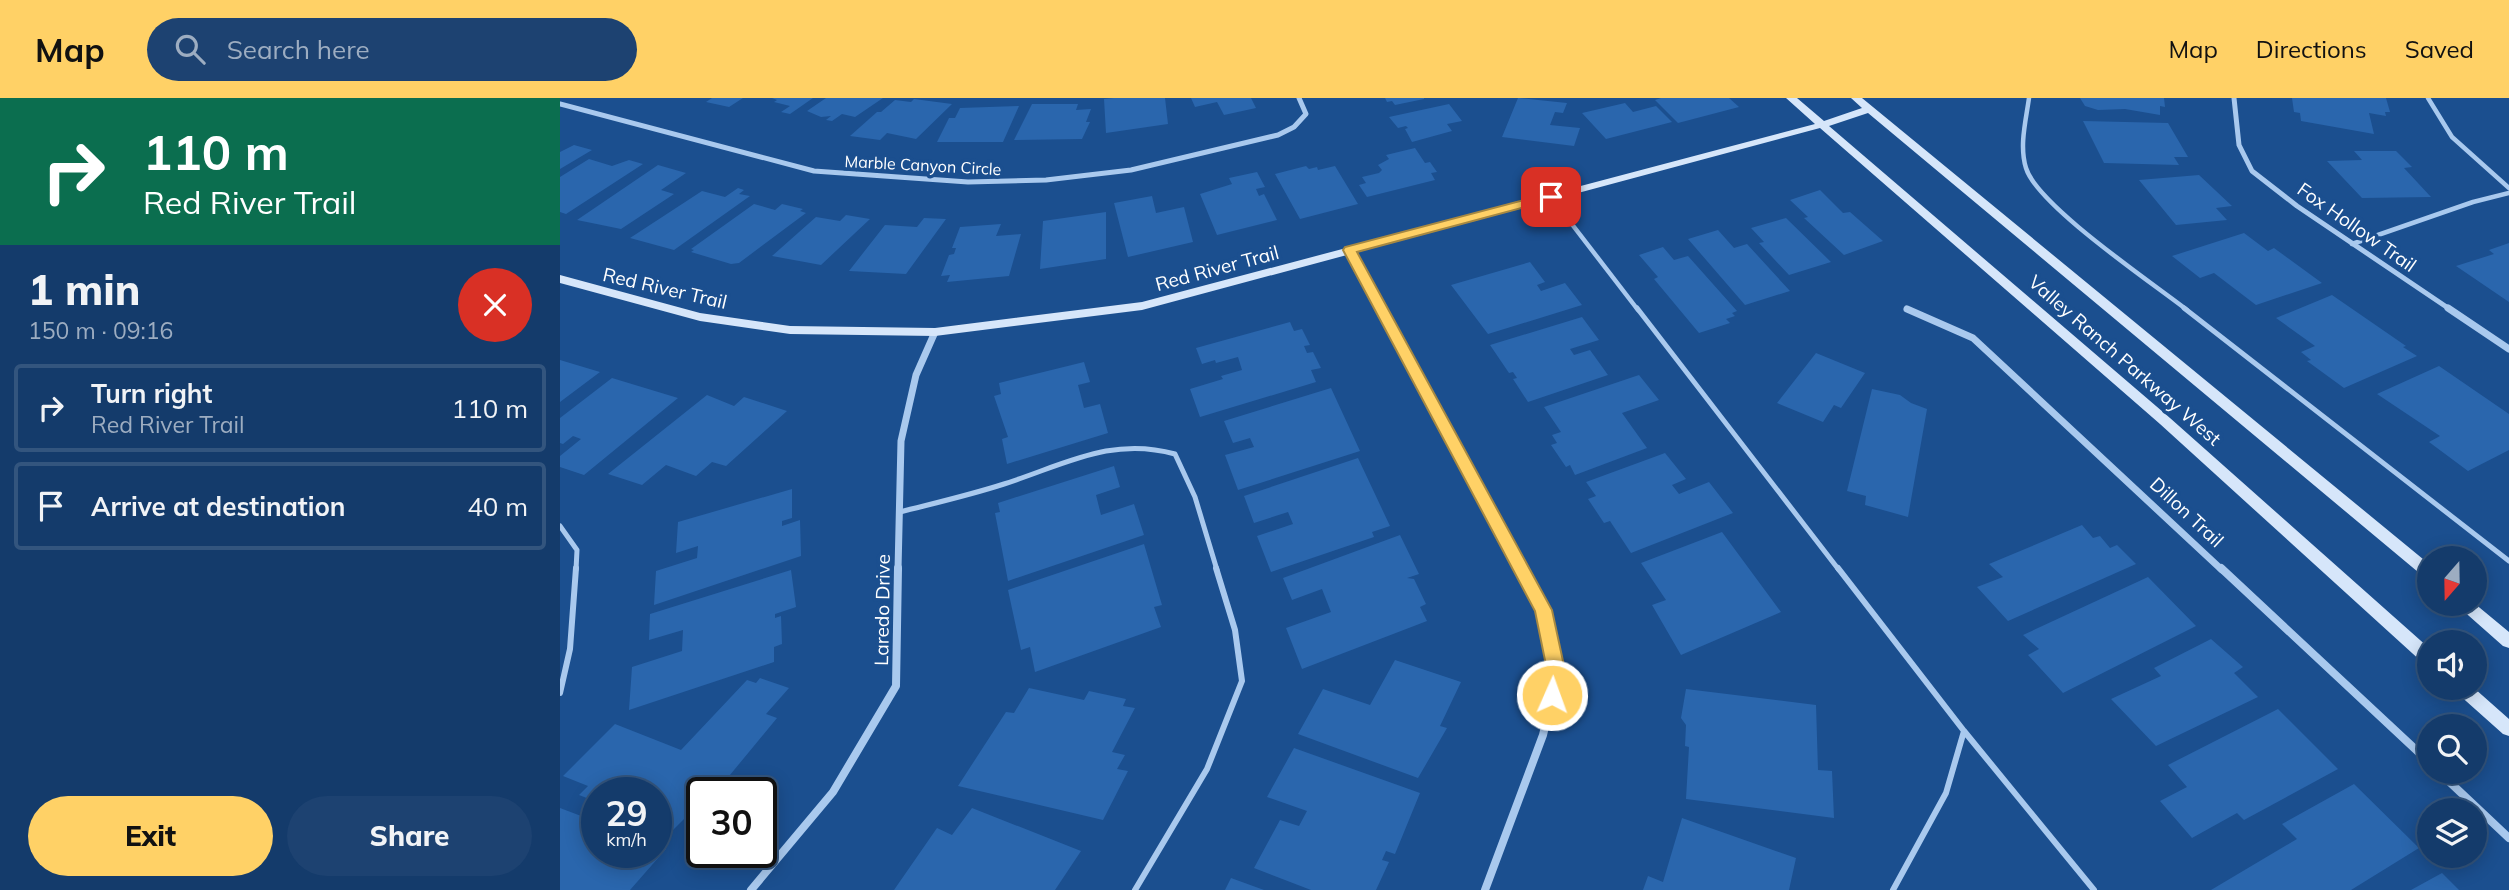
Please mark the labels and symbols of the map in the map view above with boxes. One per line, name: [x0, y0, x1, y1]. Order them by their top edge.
street label: Marble Canyon Circle: [844, 151, 1002, 179]
pin: [1521, 167, 1581, 227]
street label: Fox Hollow Trail: [2293, 177, 2421, 277]
street label: Red River Trail: [1153, 240, 1281, 296]
street label: Red River Trail: [601, 262, 729, 314]
street label: Valley Ranch Parkway West: [2024, 270, 2227, 451]
street label: Dillon Trail: [2145, 472, 2229, 552]
north arrow: [2417, 546, 2487, 616]
street label: Laredo Drive: [869, 554, 895, 666]
position arrow: [1515, 658, 1589, 732]
speed limit sign: 30: [686, 777, 777, 868]

